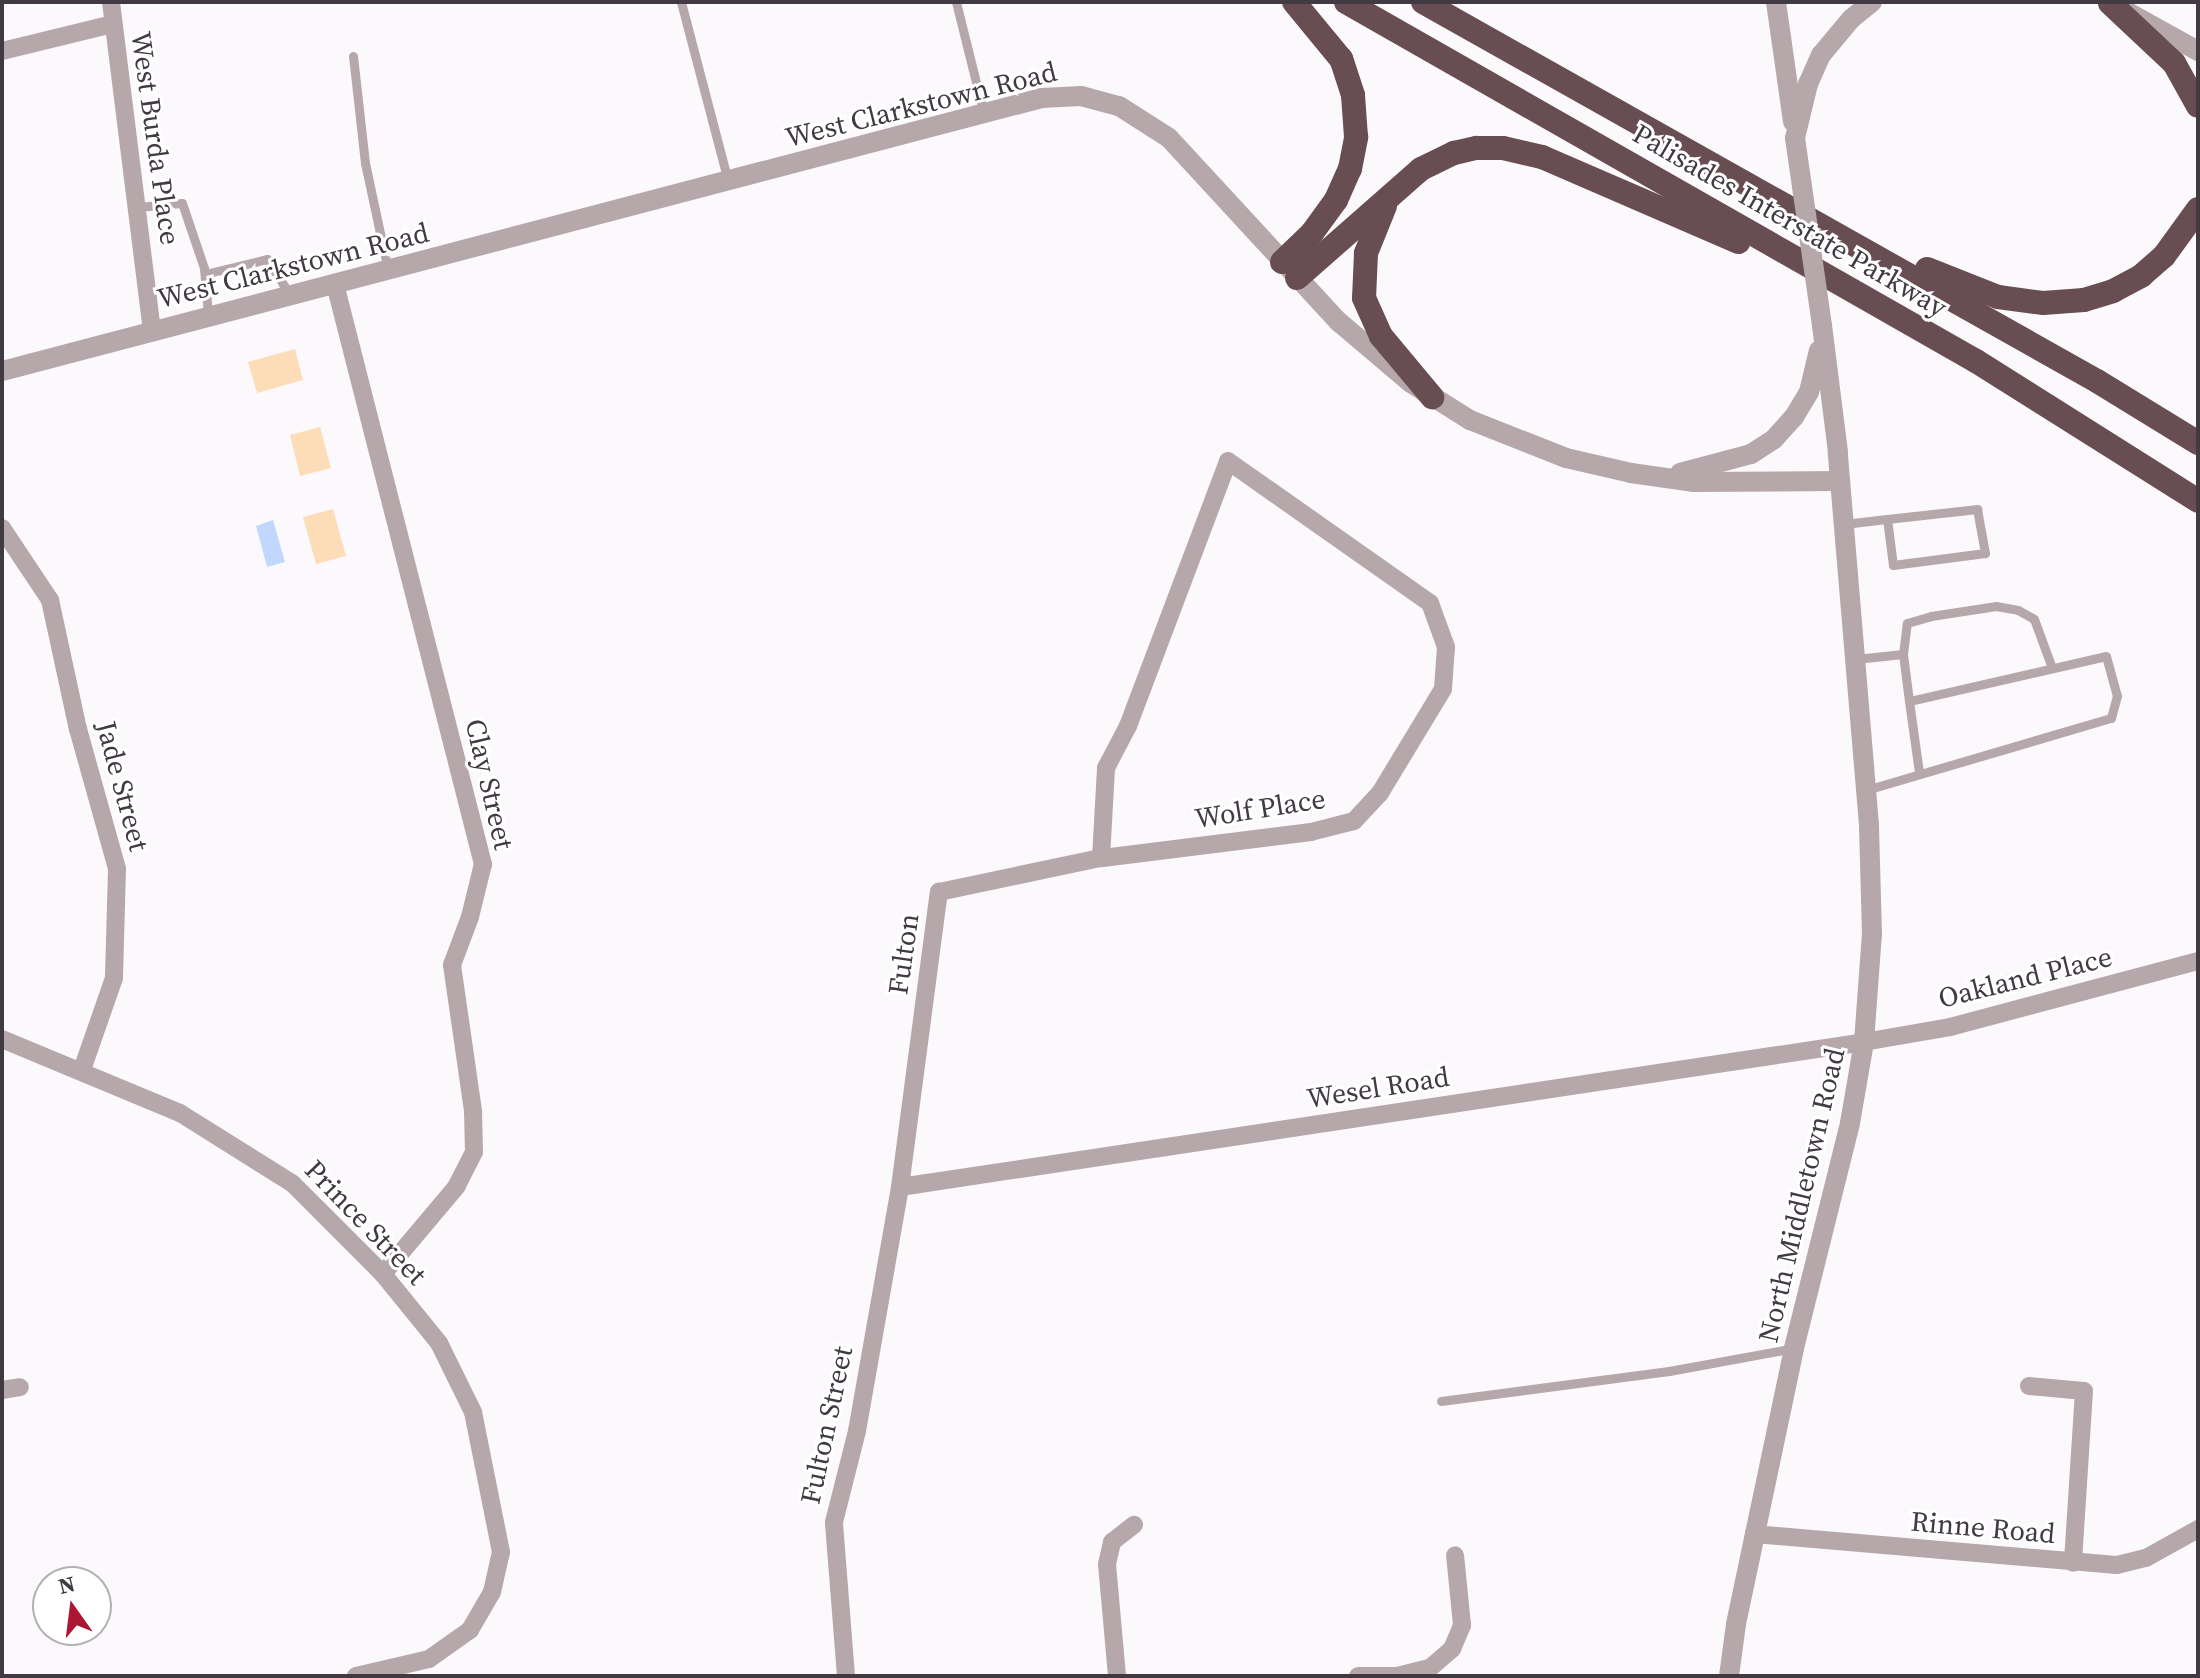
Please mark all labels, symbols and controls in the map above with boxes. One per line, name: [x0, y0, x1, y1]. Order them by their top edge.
street label: West Burda Place: [124, 29, 188, 247]
street label: West Clarkstown Road: [782, 54, 1060, 154]
street label: Palisades Interstate Parkway: [1627, 116, 1953, 324]
street label: West Clarkstown Road: [154, 215, 432, 315]
street label: Clay Street: [459, 715, 521, 853]
street label: Jade Street: [90, 717, 156, 855]
street label: Wolf Place: [1192, 781, 1328, 835]
street label: Fulton: [881, 911, 925, 997]
street label: Oakland Place: [1935, 939, 2115, 1015]
street label: North Middletown Road: [1751, 1044, 1851, 1346]
street label: Wesel Road: [1304, 1059, 1452, 1115]
street label: Prince Street: [298, 1153, 434, 1291]
street label: Fulton Street: [793, 1343, 859, 1507]
street label: Rinne Road: [1909, 1504, 2057, 1550]
north arrow: [32, 1566, 112, 1646]
text: N: [55, 1568, 78, 1601]

